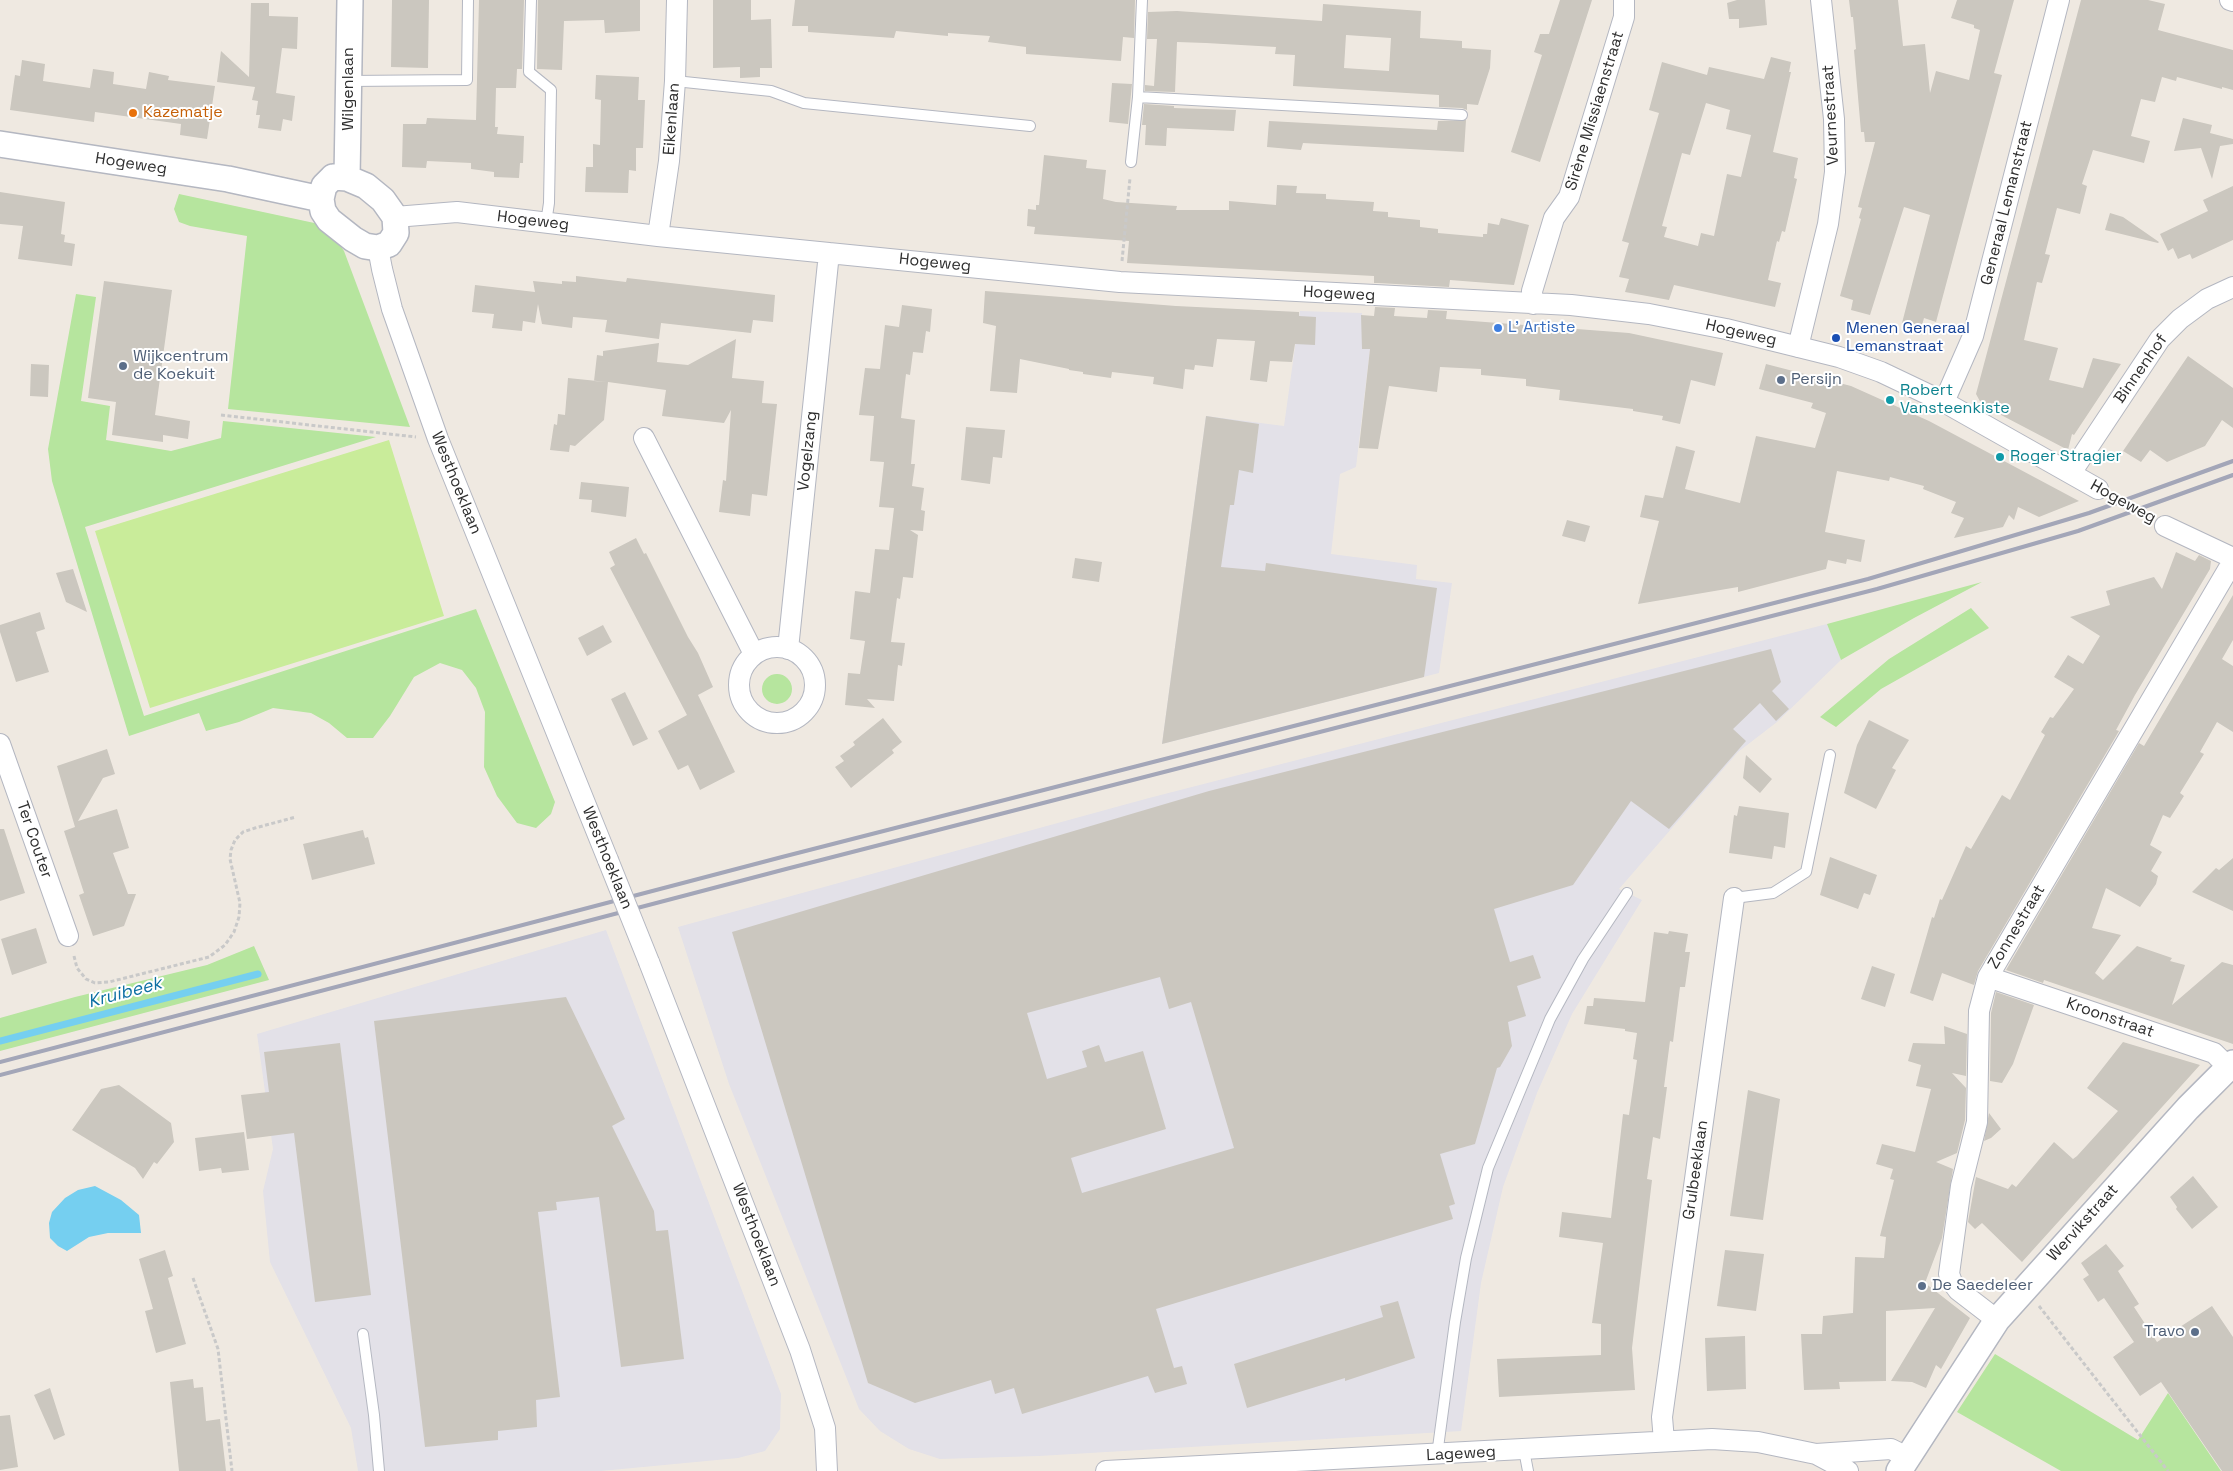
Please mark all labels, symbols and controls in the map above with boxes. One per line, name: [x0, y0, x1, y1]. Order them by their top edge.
street label: Sirène Missiaenstraat: [1562, 29, 1628, 193]
street label: Wilgenlaan: [339, 47, 359, 131]
street label: Veurnestraat: [1819, 64, 1843, 166]
street label: Eikenlaan: [660, 82, 684, 156]
place label: Kazematje: [143, 103, 223, 123]
marker: Kazematje: [127, 107, 139, 119]
street label: Generaal Lemanstraat: [1977, 119, 2037, 287]
street label: Hogeweg: [94, 149, 168, 179]
street label: Hogeweg: [496, 207, 570, 235]
street label: Hogeweg: [898, 250, 972, 276]
street label: Hogeweg: [1302, 283, 1376, 305]
street label: Hogeweg: [1704, 316, 1778, 350]
place label: L' Artiste: [1508, 318, 1575, 338]
place label: Menen Generaal Lemanstraat: [1846, 319, 1970, 357]
marker: L' Artiste: [1492, 322, 1504, 334]
street label: Binnenhof: [2110, 331, 2172, 407]
marker: Menen Generaal Lemanstraat: [1830, 332, 1842, 344]
place label: Wijkcentrum de Koekuit: [133, 347, 229, 385]
marker: Wijkcentrum de Koekuit: [117, 360, 129, 372]
place label: Persijn: [1791, 370, 1842, 390]
marker: Persijn: [1775, 374, 1787, 386]
place label: Robert Vansteenkiste: [1900, 381, 2010, 419]
marker: Robert Vansteenkiste: [1884, 394, 1896, 406]
street label: Vogelzang: [794, 410, 822, 492]
street label: Westhoeklaan: [427, 429, 485, 537]
place label: Roger Stragier: [2010, 447, 2121, 467]
marker: Roger Stragier: [1994, 451, 2006, 463]
street label: Hogeweg: [2087, 476, 2159, 528]
street label: Ter Couter: [12, 799, 56, 881]
street label: Westhoeklaan: [578, 804, 636, 912]
street label: Zonnestraat: [1984, 882, 2050, 972]
water label: Kruibeek: [86, 973, 164, 1013]
street label: Kroonstraat: [2064, 994, 2156, 1042]
street label: Grulbeeklaan: [1680, 1119, 1712, 1221]
street label: Westhoeklaan: [728, 1181, 784, 1289]
street label: Wervikstraat: [2043, 1181, 2123, 1265]
place label: De Saedeleer: [1932, 1276, 2033, 1296]
marker: De Saedeleer: [1916, 1280, 1928, 1292]
place label: Travo: [2144, 1322, 2185, 1342]
marker: Travo: [2189, 1326, 2201, 1338]
street label: Lageweg: [1426, 1443, 1496, 1465]

